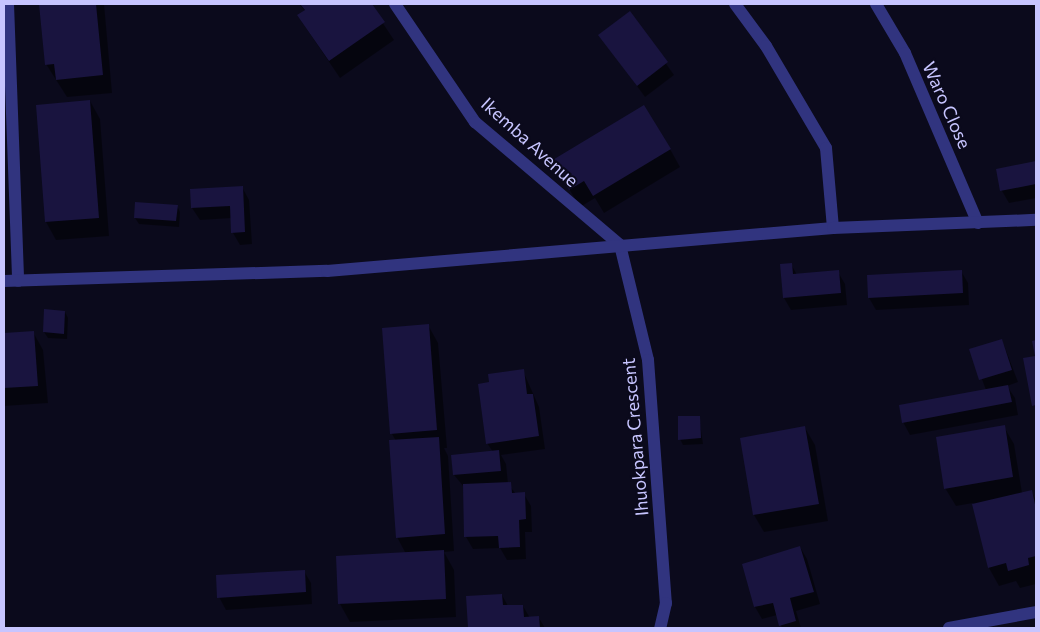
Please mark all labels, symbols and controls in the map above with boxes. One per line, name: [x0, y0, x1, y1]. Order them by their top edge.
street label: Waro Close: [918, 58, 976, 152]
street label: Ikemba Avenue: [477, 93, 583, 191]
street label: Ihuokpara Crescent: [617, 357, 653, 517]

